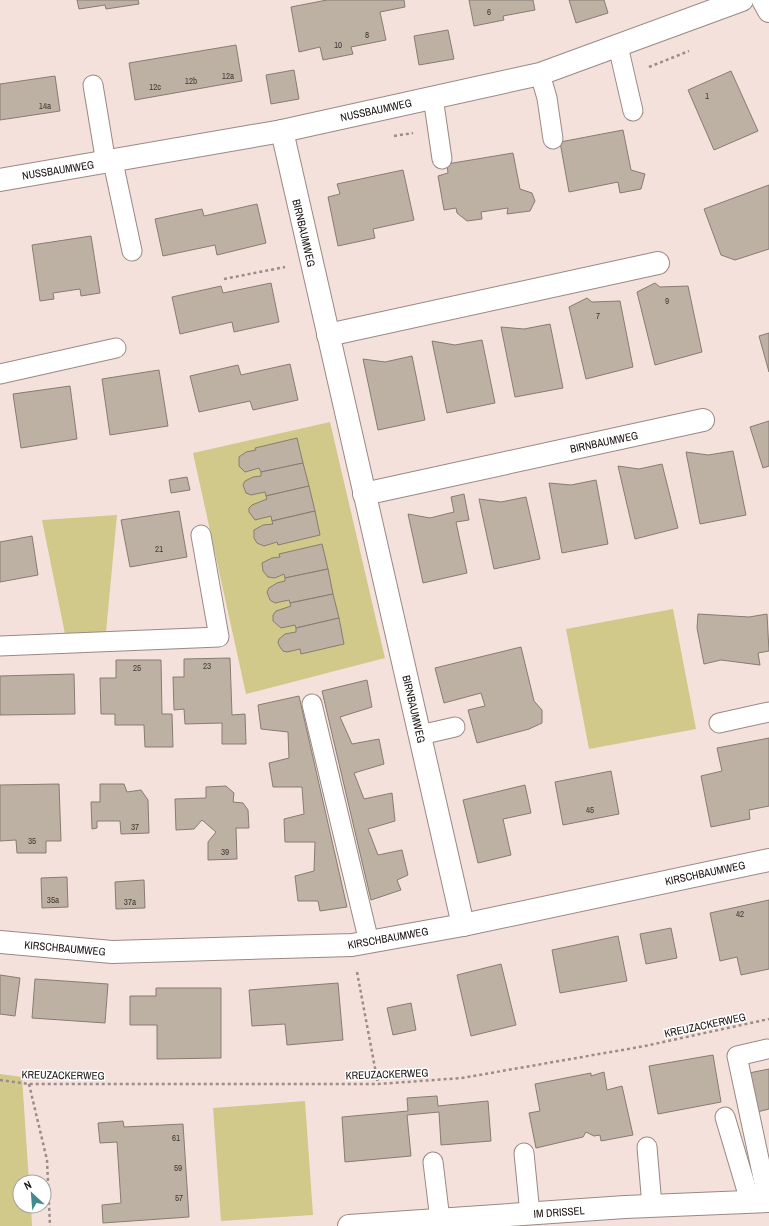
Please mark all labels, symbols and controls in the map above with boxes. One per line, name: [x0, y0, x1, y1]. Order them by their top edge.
house number: 6: [487, 6, 491, 18]
house number: 8: [365, 29, 369, 41]
house number: 10: [334, 39, 342, 51]
house number: 12a: [222, 70, 234, 82]
house number: 12b: [185, 75, 197, 87]
house number: 12c: [149, 81, 161, 93]
house number: 1: [705, 90, 709, 102]
street label: NUSSBAUMWEG: [339, 96, 413, 124]
house number: 14a: [39, 100, 51, 112]
street label: NUSSBAUMWEG: [21, 157, 95, 183]
street label: BIRNBAUMWEG: [289, 198, 319, 268]
house number: 9: [665, 295, 669, 307]
house number: 7: [596, 310, 600, 322]
street label: BIRNBAUMWEG: [569, 428, 639, 456]
house number: 21: [155, 543, 163, 555]
house number: 23: [203, 660, 211, 672]
house number: 25: [133, 662, 141, 674]
street label: BIRNBAUMWEG: [399, 674, 429, 744]
house number: 45: [586, 804, 594, 816]
house number: 37: [131, 821, 139, 833]
house number: 35: [28, 835, 36, 847]
house number: 39: [221, 846, 229, 858]
street label: KIRSCHBAUMWEG: [664, 858, 746, 888]
house number: 35a: [47, 894, 59, 906]
house number: 37a: [124, 896, 136, 908]
house number: 42: [736, 908, 744, 920]
street label: KIRSCHBAUMWEG: [347, 924, 429, 952]
street label: KIRSCHBAUMWEG: [24, 937, 106, 959]
street label: KREUZACKERWEG: [663, 1010, 747, 1040]
street label: KREUZACKERWEG: [345, 1066, 429, 1082]
street label: KREUZACKERWEG: [21, 1067, 105, 1083]
house number: 61: [172, 1132, 180, 1144]
house number: 59: [174, 1162, 182, 1174]
north arrow: [12, 1174, 52, 1214]
text: N: [22, 1177, 34, 1193]
house number: 57: [175, 1192, 183, 1204]
street label: IM DRISSEL: [533, 1203, 585, 1221]

